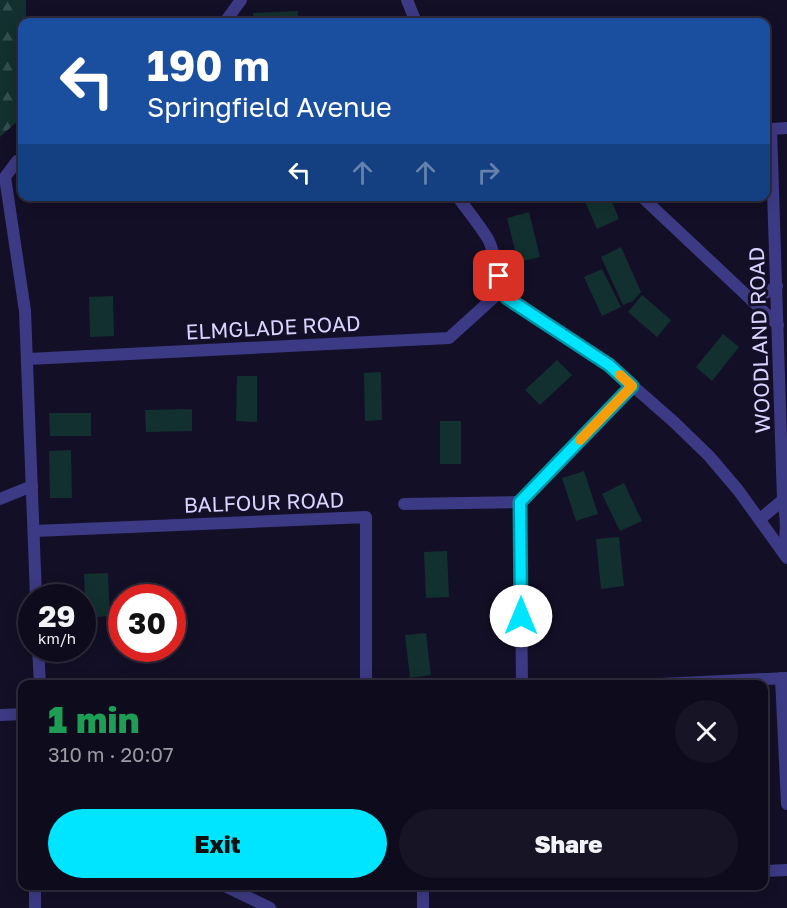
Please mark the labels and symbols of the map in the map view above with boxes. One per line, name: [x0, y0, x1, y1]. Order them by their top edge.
street label: WOODLAND ROAD: [743, 246, 775, 434]
pin: [473, 250, 524, 301]
street label: ELMGLADE ROAD: [185, 309, 361, 345]
street label: BALFOUR ROAD: [183, 486, 345, 518]
speed limit sign: 30: [108, 584, 186, 662]
position arrow: [489, 584, 553, 648]

